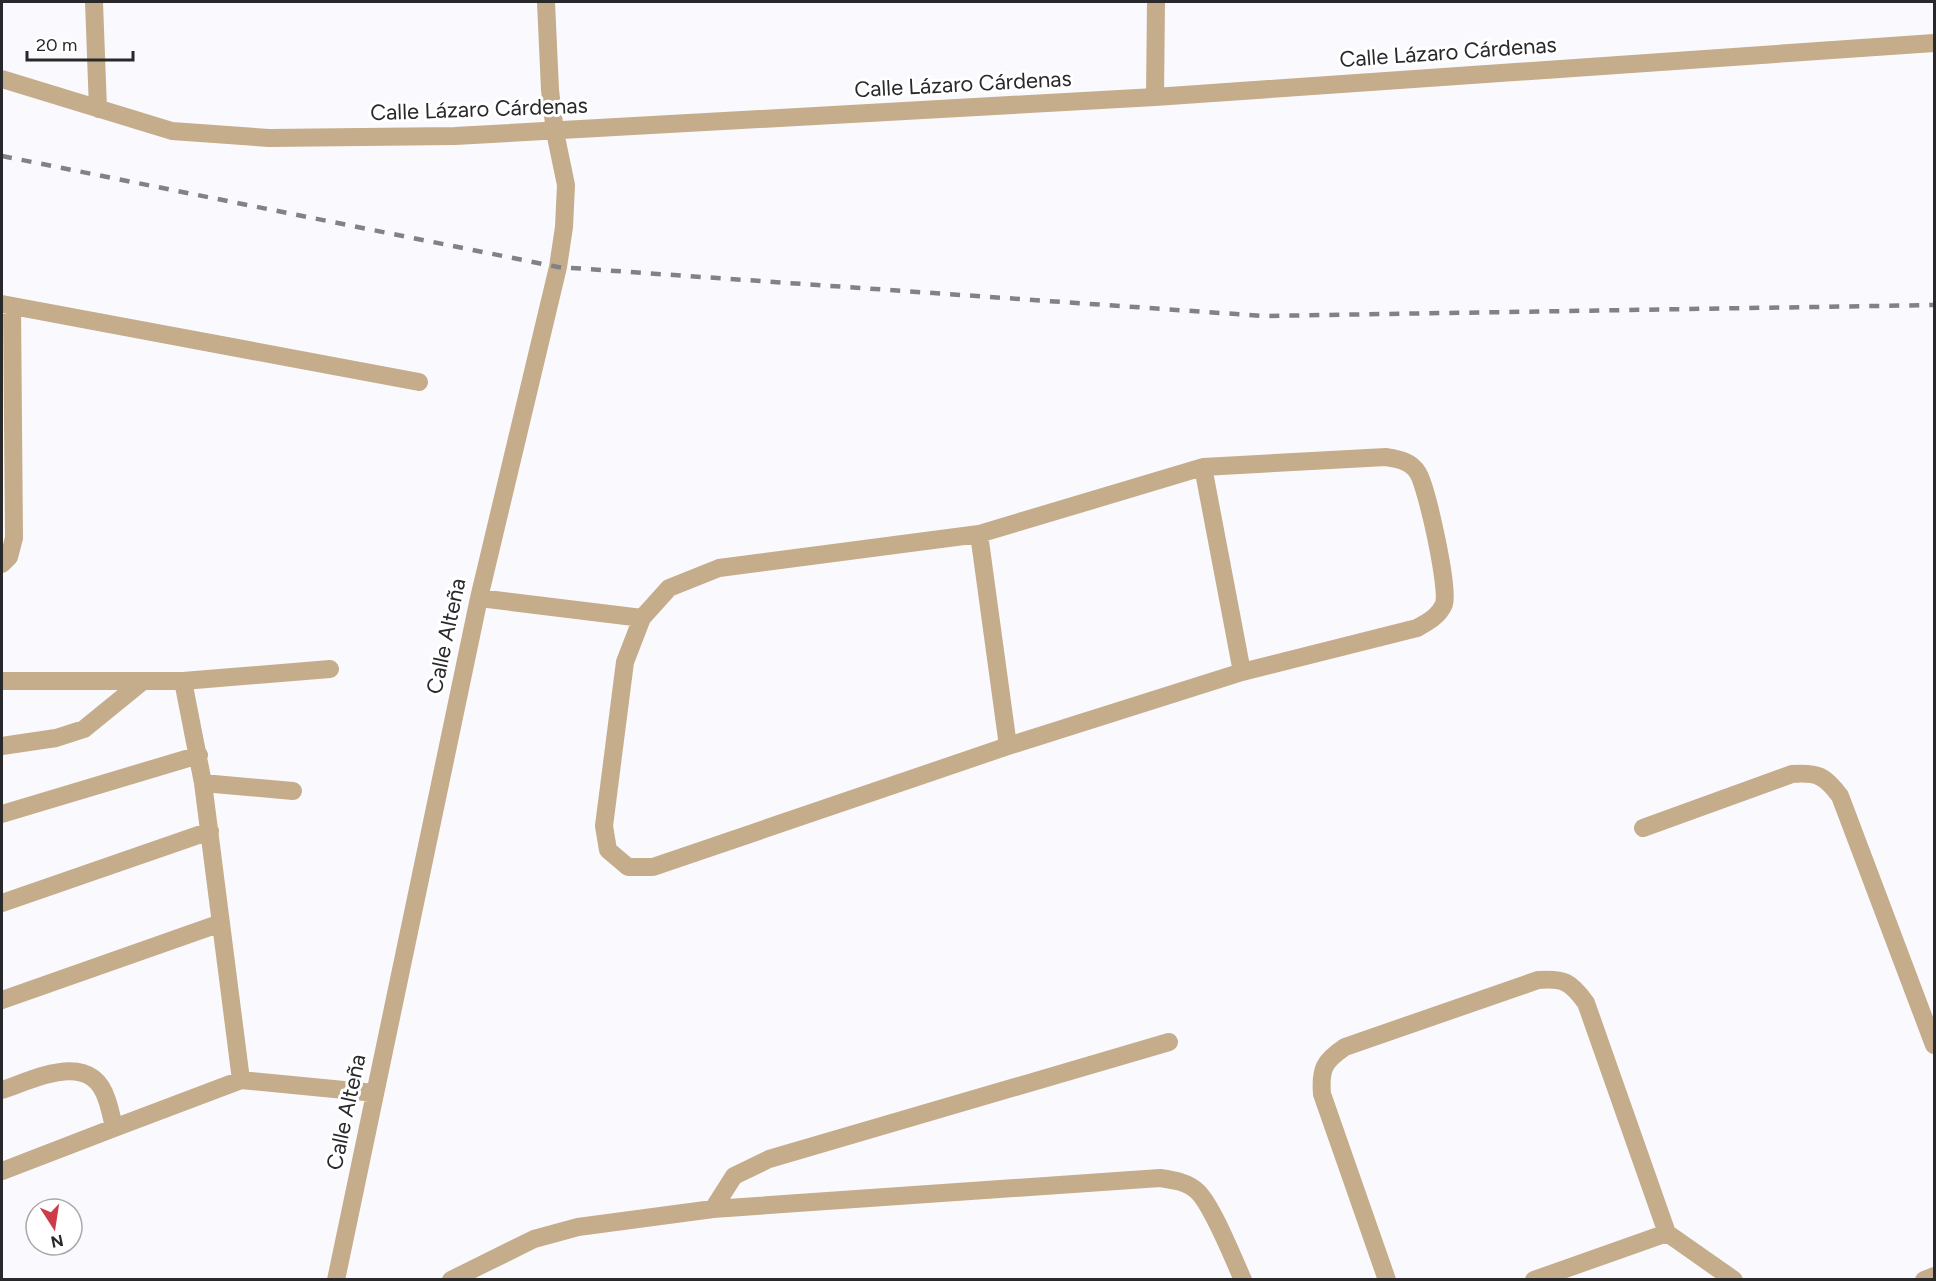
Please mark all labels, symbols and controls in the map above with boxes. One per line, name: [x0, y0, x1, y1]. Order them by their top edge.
scale bar: [27, 24, 134, 62]
street label: Calle Lázaro Cárdenas: [1338, 31, 1558, 73]
text: 20 m: [36, 34, 77, 56]
street label: Calle Lázaro Cárdenas: [854, 65, 1072, 103]
street label: Calle Lázaro Cárdenas: [370, 92, 588, 126]
street label: Calle Alteña: [421, 576, 471, 696]
street label: Calle Alteña: [321, 1052, 371, 1172]
north arrow: [24, 1197, 84, 1257]
text: N: [49, 1231, 65, 1252]

